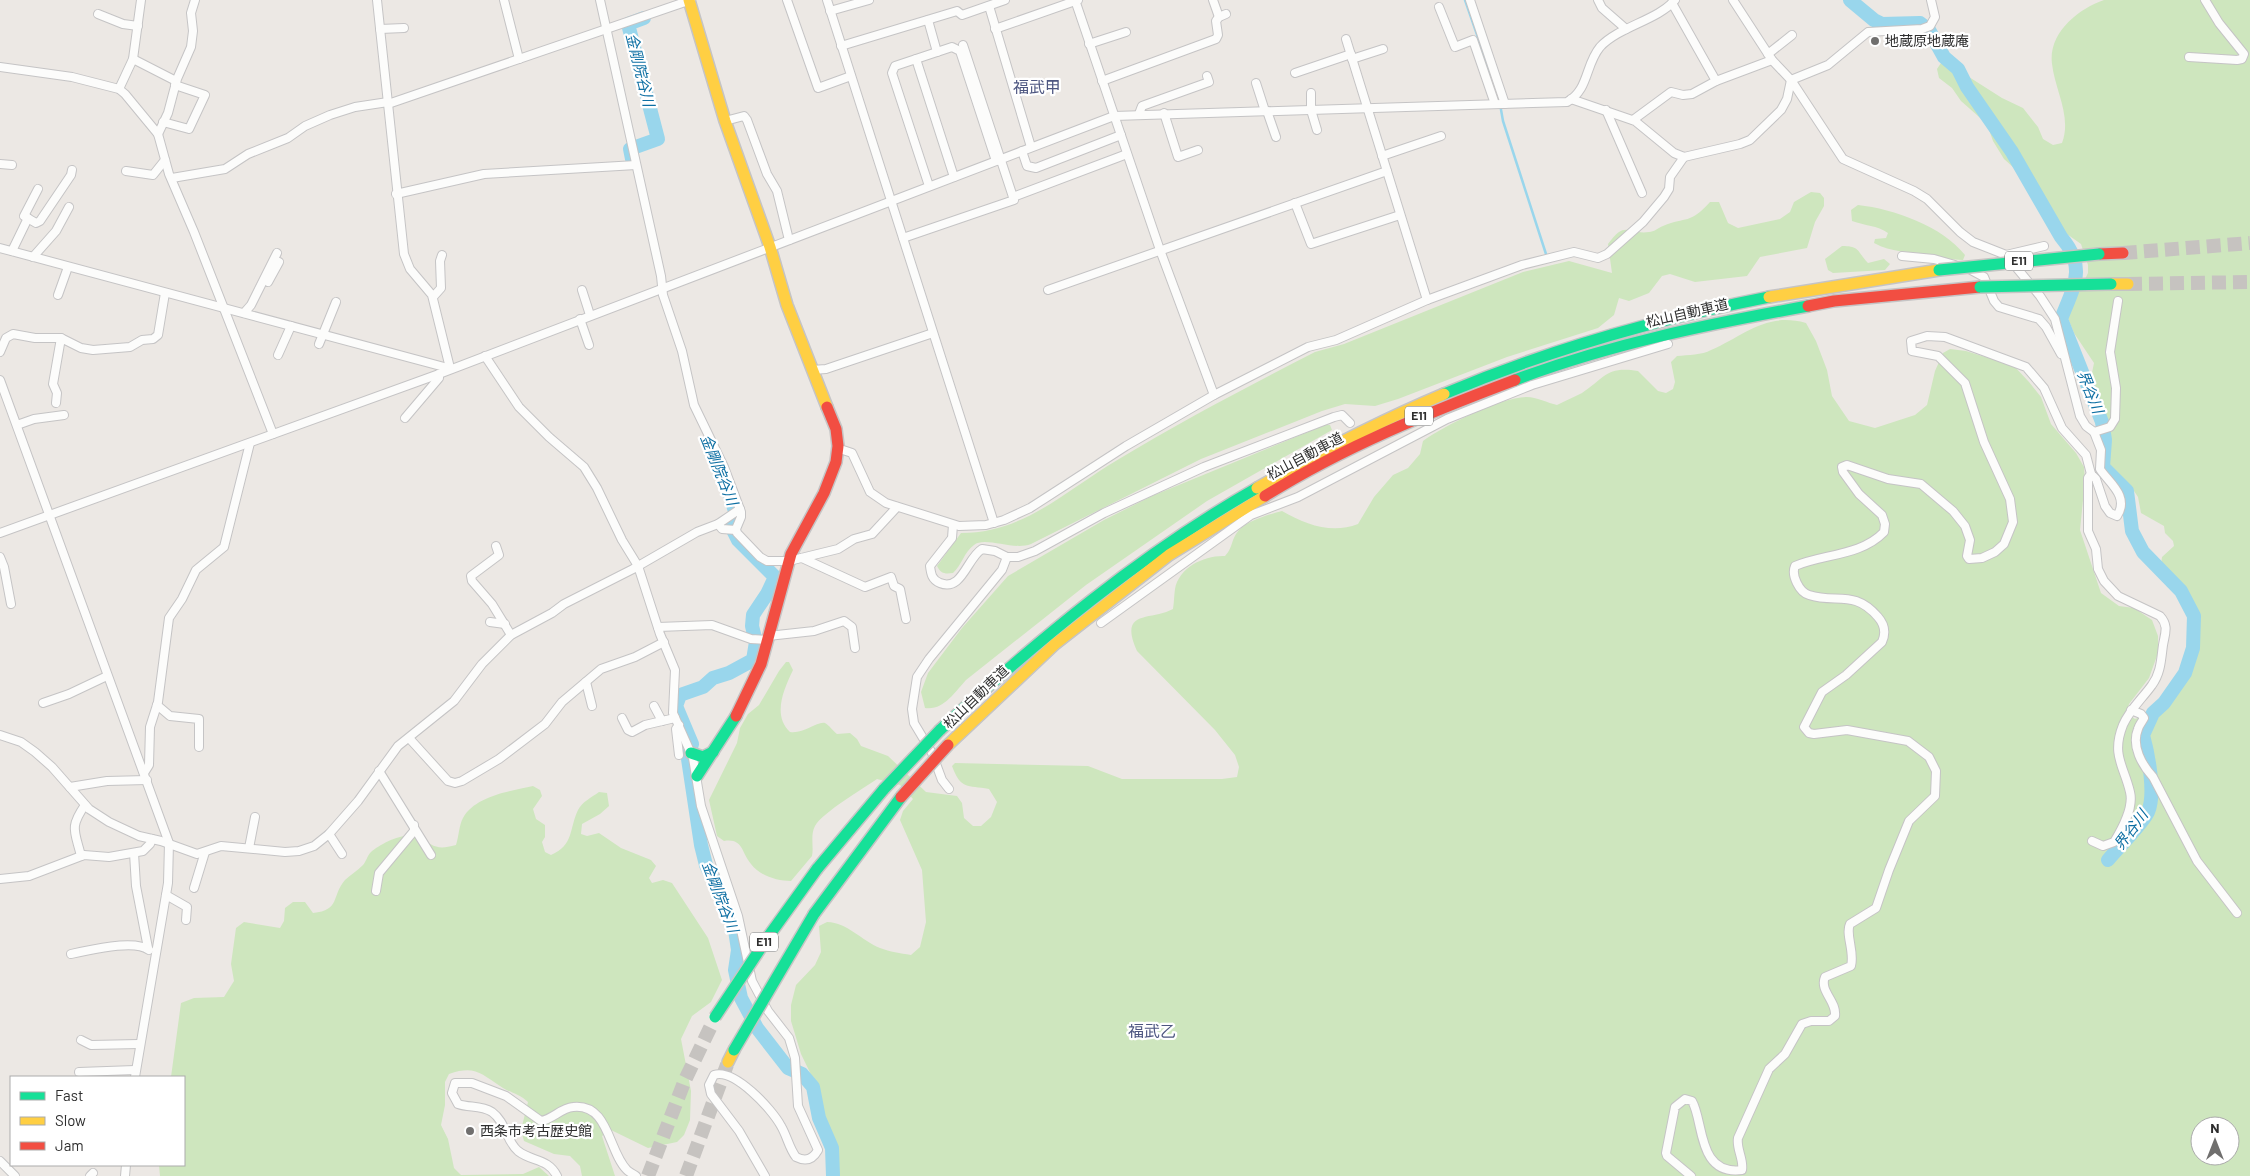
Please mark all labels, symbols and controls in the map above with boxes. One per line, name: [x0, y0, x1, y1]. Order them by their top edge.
water label: 金剛院谷川: [623, 31, 659, 110]
place label: 地蔵原地蔵庵: [1885, 32, 1969, 49]
marker: 地蔵原地蔵庵: [1869, 35, 1881, 47]
district label: 福武甲: [1013, 77, 1061, 96]
road number: E11: [2005, 252, 2033, 270]
street label: 松山自動車道: [1644, 295, 1730, 330]
water label: 界谷川: [2074, 367, 2108, 418]
road number: E11: [1405, 406, 1433, 426]
street label: 松山自動車道: [1264, 428, 1346, 483]
water label: 金剛院谷川: [698, 431, 743, 510]
street label: 松山自動車道: [940, 661, 1012, 732]
water label: 界谷川: [2109, 804, 2152, 853]
water label: 金剛院谷川: [699, 858, 743, 937]
road number: E11: [750, 932, 778, 952]
district label: 福武乙: [1128, 1021, 1176, 1040]
legend: [10, 1076, 185, 1166]
text: Fast: [55, 1086, 83, 1104]
text: Slow: [55, 1111, 86, 1129]
north arrow: [2190, 1116, 2240, 1166]
text: N: [2210, 1119, 2220, 1136]
place label: 西条市考古歴史館: [480, 1122, 592, 1139]
marker: 西条市考古歴史館: [464, 1125, 476, 1137]
text: Jam: [55, 1136, 84, 1154]

